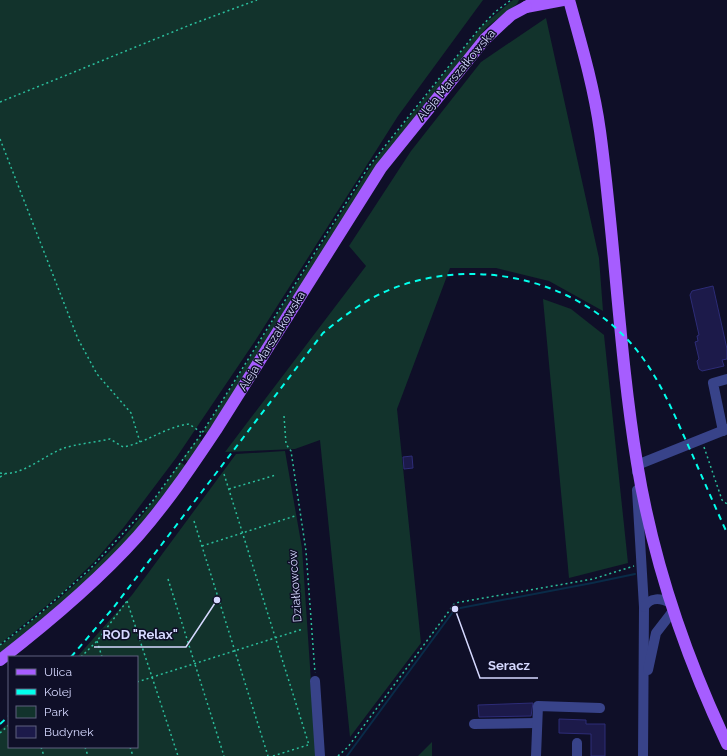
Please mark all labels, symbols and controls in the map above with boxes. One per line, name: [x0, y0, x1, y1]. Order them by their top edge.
street label: Aleja Marszałkowska: [414, 26, 498, 124]
street label: Aleja Marszałkowska: [236, 289, 308, 393]
street label: Działkowców: [285, 549, 305, 623]
callout: ROD "Relax": [94, 622, 186, 647]
text: ROD "Relax": [102, 627, 178, 642]
callout: Seracz: [480, 653, 538, 678]
legend: [8, 656, 138, 748]
text: Seracz: [488, 658, 531, 673]
text: Ulica: [44, 665, 72, 679]
text: Kolej: [44, 685, 72, 699]
text: Park: [44, 705, 69, 719]
text: Budynek: [44, 725, 94, 739]

